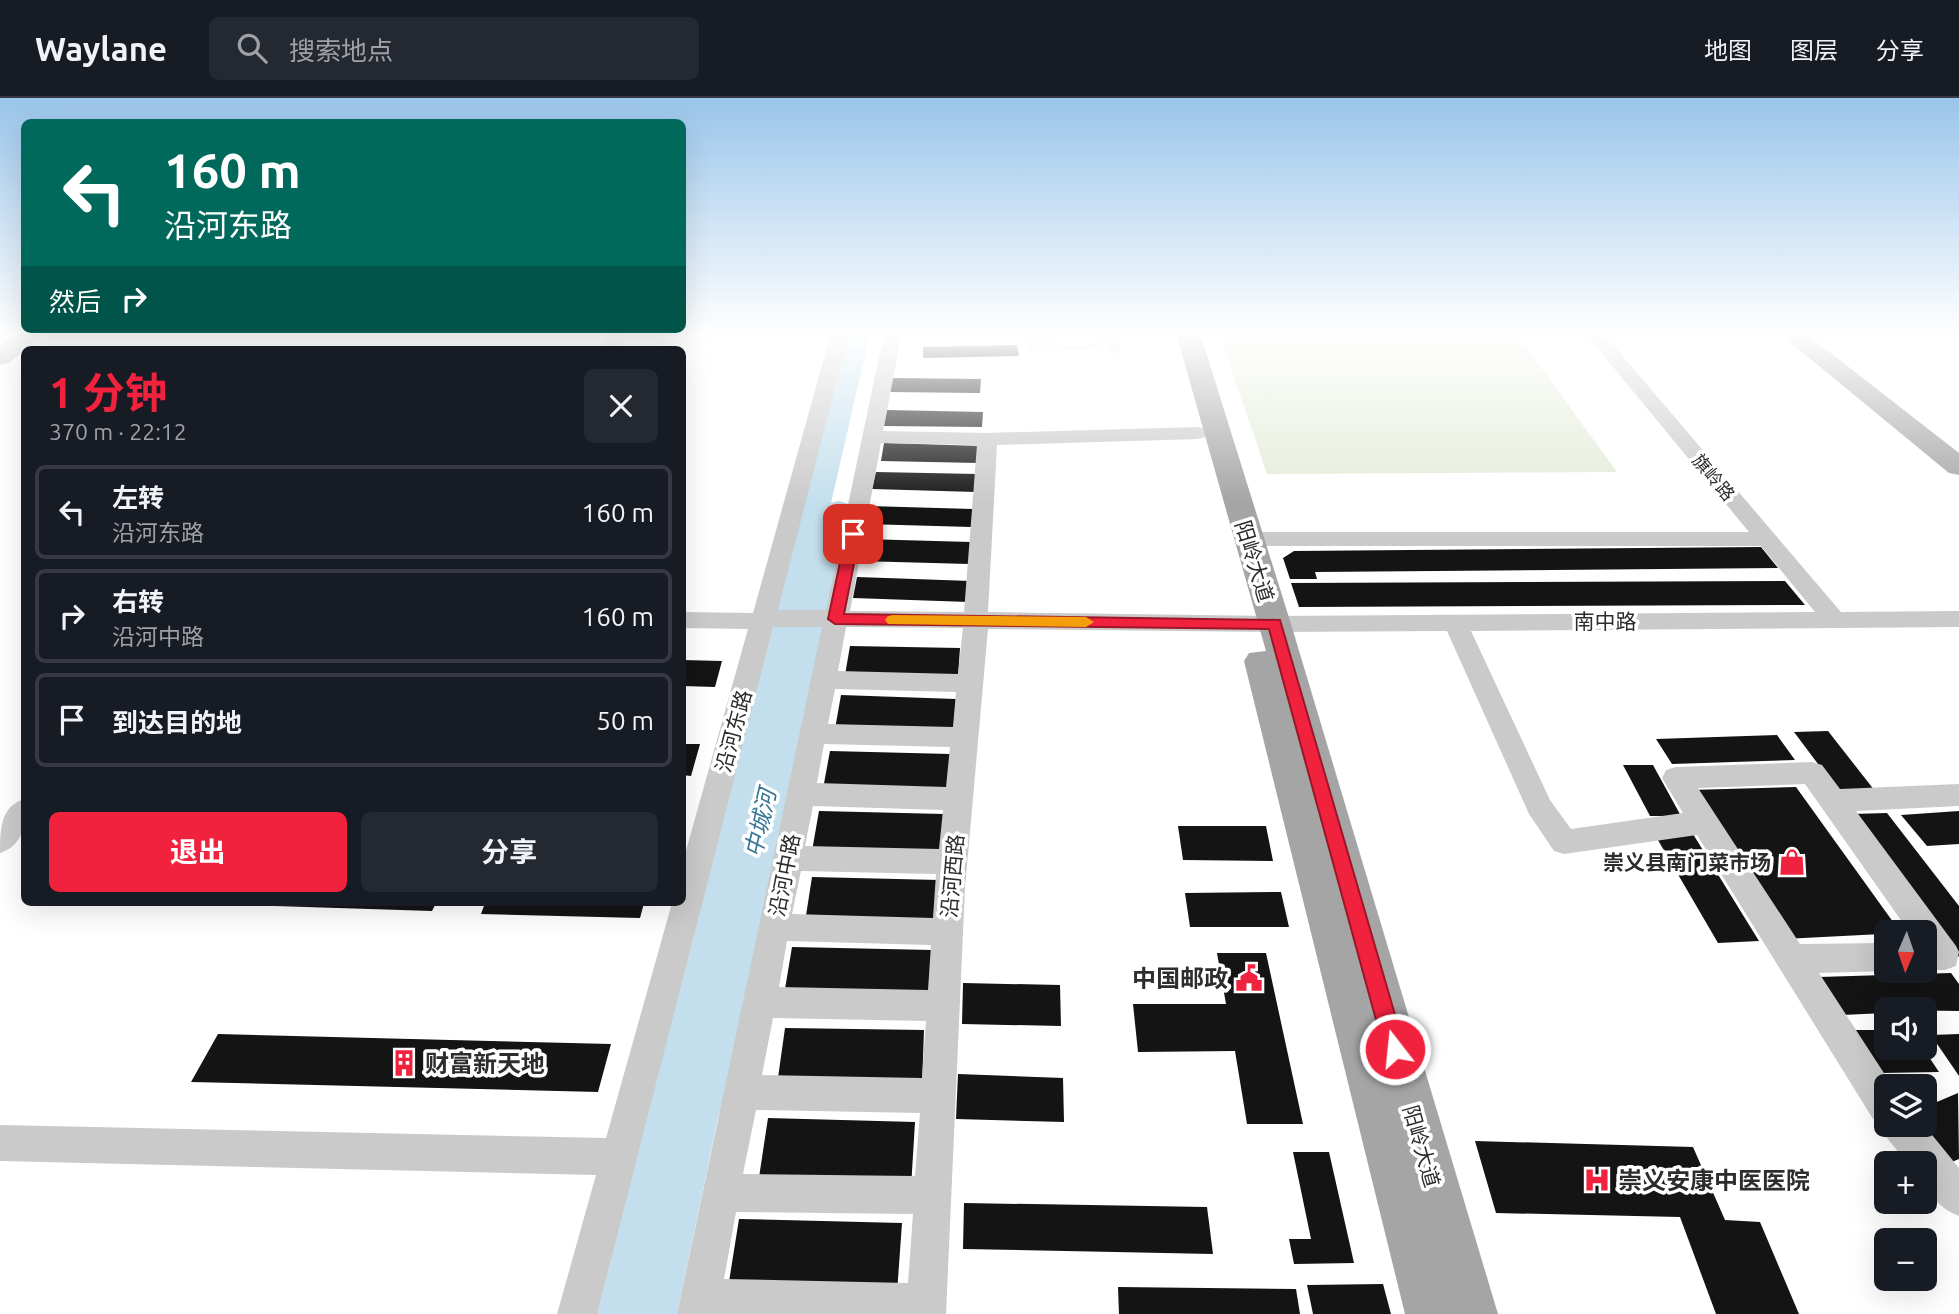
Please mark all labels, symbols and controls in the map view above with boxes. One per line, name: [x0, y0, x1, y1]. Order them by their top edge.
search box: [209, 17, 699, 80]
icon: search: [233, 29, 271, 67]
text: Waylane: [35, 30, 167, 67]
text: 搜索地点: [289, 36, 393, 65]
text: 地图: [1704, 37, 1752, 64]
text: 图层: [1790, 37, 1838, 64]
text: 分享: [1876, 37, 1924, 64]
text: 160 m: [164, 142, 301, 197]
icon: left: [49, 147, 140, 238]
text: 沿河东路: [164, 207, 292, 243]
icon: right: [115, 280, 153, 318]
text: 然后: [49, 287, 101, 316]
text: 1 分钟: [49, 369, 167, 416]
button: close: [584, 369, 658, 443]
text: 370 m · 22:12: [49, 419, 187, 444]
street label: 旗岭路: [1689, 450, 1739, 504]
text: 左转: [112, 483, 164, 512]
icon: left: [53, 493, 91, 531]
text: 160 m: [582, 498, 654, 527]
pin: [823, 504, 883, 564]
icon: arrive: [834, 515, 872, 553]
street label: 阳岭大道: [1231, 517, 1279, 605]
text: 沿河东路: [112, 520, 204, 545]
text: 右转: [112, 587, 164, 616]
icon: right: [53, 597, 91, 635]
text: 160 m: [582, 602, 654, 631]
street label: 南中路: [1574, 609, 1637, 633]
text: 沿河中路: [112, 624, 204, 649]
street label: 沿河东路: [711, 687, 755, 775]
icon: arrive: [53, 701, 91, 739]
text: 50 m: [596, 706, 654, 735]
text: 到达目的地: [112, 708, 242, 737]
water label: 中城河: [740, 783, 781, 859]
button: 退出: [49, 812, 347, 892]
button: 分享: [361, 812, 658, 892]
street label: 沿河中路: [764, 831, 804, 919]
street label: 沿河西路: [936, 833, 968, 919]
shop icon: 崇义县南门菜市场: [1777, 847, 1807, 877]
place label: 崇义县南门菜市场: [1603, 850, 1771, 874]
north arrow: [1874, 920, 1937, 984]
map controls: [1874, 920, 1937, 1291]
public building icon: 中国邮政: [1234, 963, 1264, 993]
place label: 中国邮政: [1132, 965, 1228, 992]
button: sound: [1874, 997, 1937, 1060]
position arrow: [1358, 1012, 1432, 1086]
building icon: 财富新天地: [389, 1048, 419, 1078]
place label: 财富新天地: [425, 1050, 545, 1077]
button: layers: [1874, 1074, 1937, 1137]
street label: 阳岭大道: [1399, 1102, 1445, 1190]
button: +: [1874, 1151, 1937, 1214]
hospital icon: 崇义安康中医医院: [1582, 1165, 1612, 1195]
place label: 崇义安康中医医院: [1618, 1167, 1810, 1194]
button: −: [1874, 1228, 1937, 1291]

